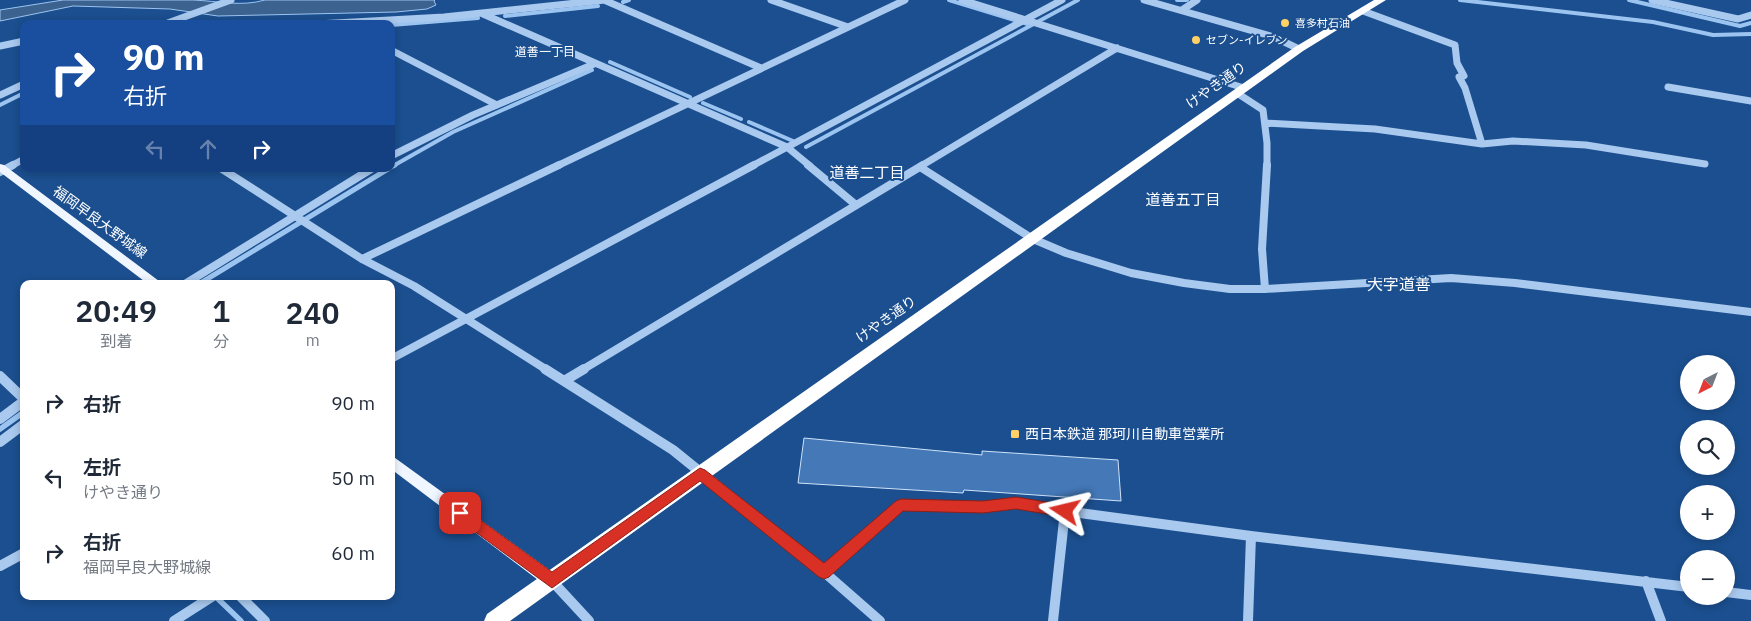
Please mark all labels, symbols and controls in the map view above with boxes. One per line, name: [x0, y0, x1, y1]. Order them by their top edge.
place label: 喜多村石油: [1295, 16, 1350, 30]
marker: 喜多村石油: [1279, 17, 1291, 29]
place label: セブン-イレブン: [1206, 33, 1287, 47]
text: 90 m: [123, 34, 205, 80]
marker: セブン-イレブン: [1190, 34, 1202, 46]
icon: right: [40, 40, 105, 105]
district label: 道善一丁目: [515, 44, 575, 59]
street label: けやき通り: [1182, 58, 1250, 112]
text: 右折: [123, 81, 167, 110]
icon: left: [141, 135, 169, 163]
icon: ahead: [194, 135, 222, 163]
icon: right: [247, 135, 275, 163]
district label: 道善二丁目: [829, 163, 905, 182]
street label: 福岡早良大野城線: [49, 182, 151, 262]
district label: 道善五丁目: [1145, 190, 1221, 209]
district label: 大字道善: [1367, 274, 1431, 294]
text: 20:49: [75, 291, 157, 330]
text: 1: [212, 291, 230, 330]
street label: けやき通り: [852, 292, 920, 346]
text: 240: [286, 293, 340, 332]
text: m: [306, 330, 320, 350]
text: 到着: [100, 331, 132, 351]
text: 分: [213, 331, 229, 351]
north arrow: [1680, 355, 1735, 410]
map controls: [1680, 355, 1735, 605]
icon: right: [40, 389, 68, 417]
text: 90 m: [331, 391, 375, 415]
text: 右折: [83, 392, 121, 416]
button: search: [1680, 420, 1735, 475]
place label: 西日本鉄道 那珂川自動車営業所: [1025, 425, 1224, 443]
marker: 西日本鉄道 那珂川自動車営業所: [1009, 428, 1021, 440]
text: 左折: [83, 455, 121, 479]
icon: left: [40, 464, 68, 492]
text: 50 m: [331, 466, 375, 490]
text: けやき通り: [83, 482, 163, 502]
position arrow: [1038, 484, 1090, 536]
button: +: [1680, 485, 1735, 540]
pin: [439, 492, 481, 534]
icon: arrive: [446, 499, 474, 527]
text: 右折: [83, 530, 121, 554]
icon: right: [40, 539, 68, 567]
text: 60 m: [331, 541, 375, 565]
button: −: [1680, 550, 1735, 605]
text: 福岡早良大野城線: [83, 557, 211, 577]

